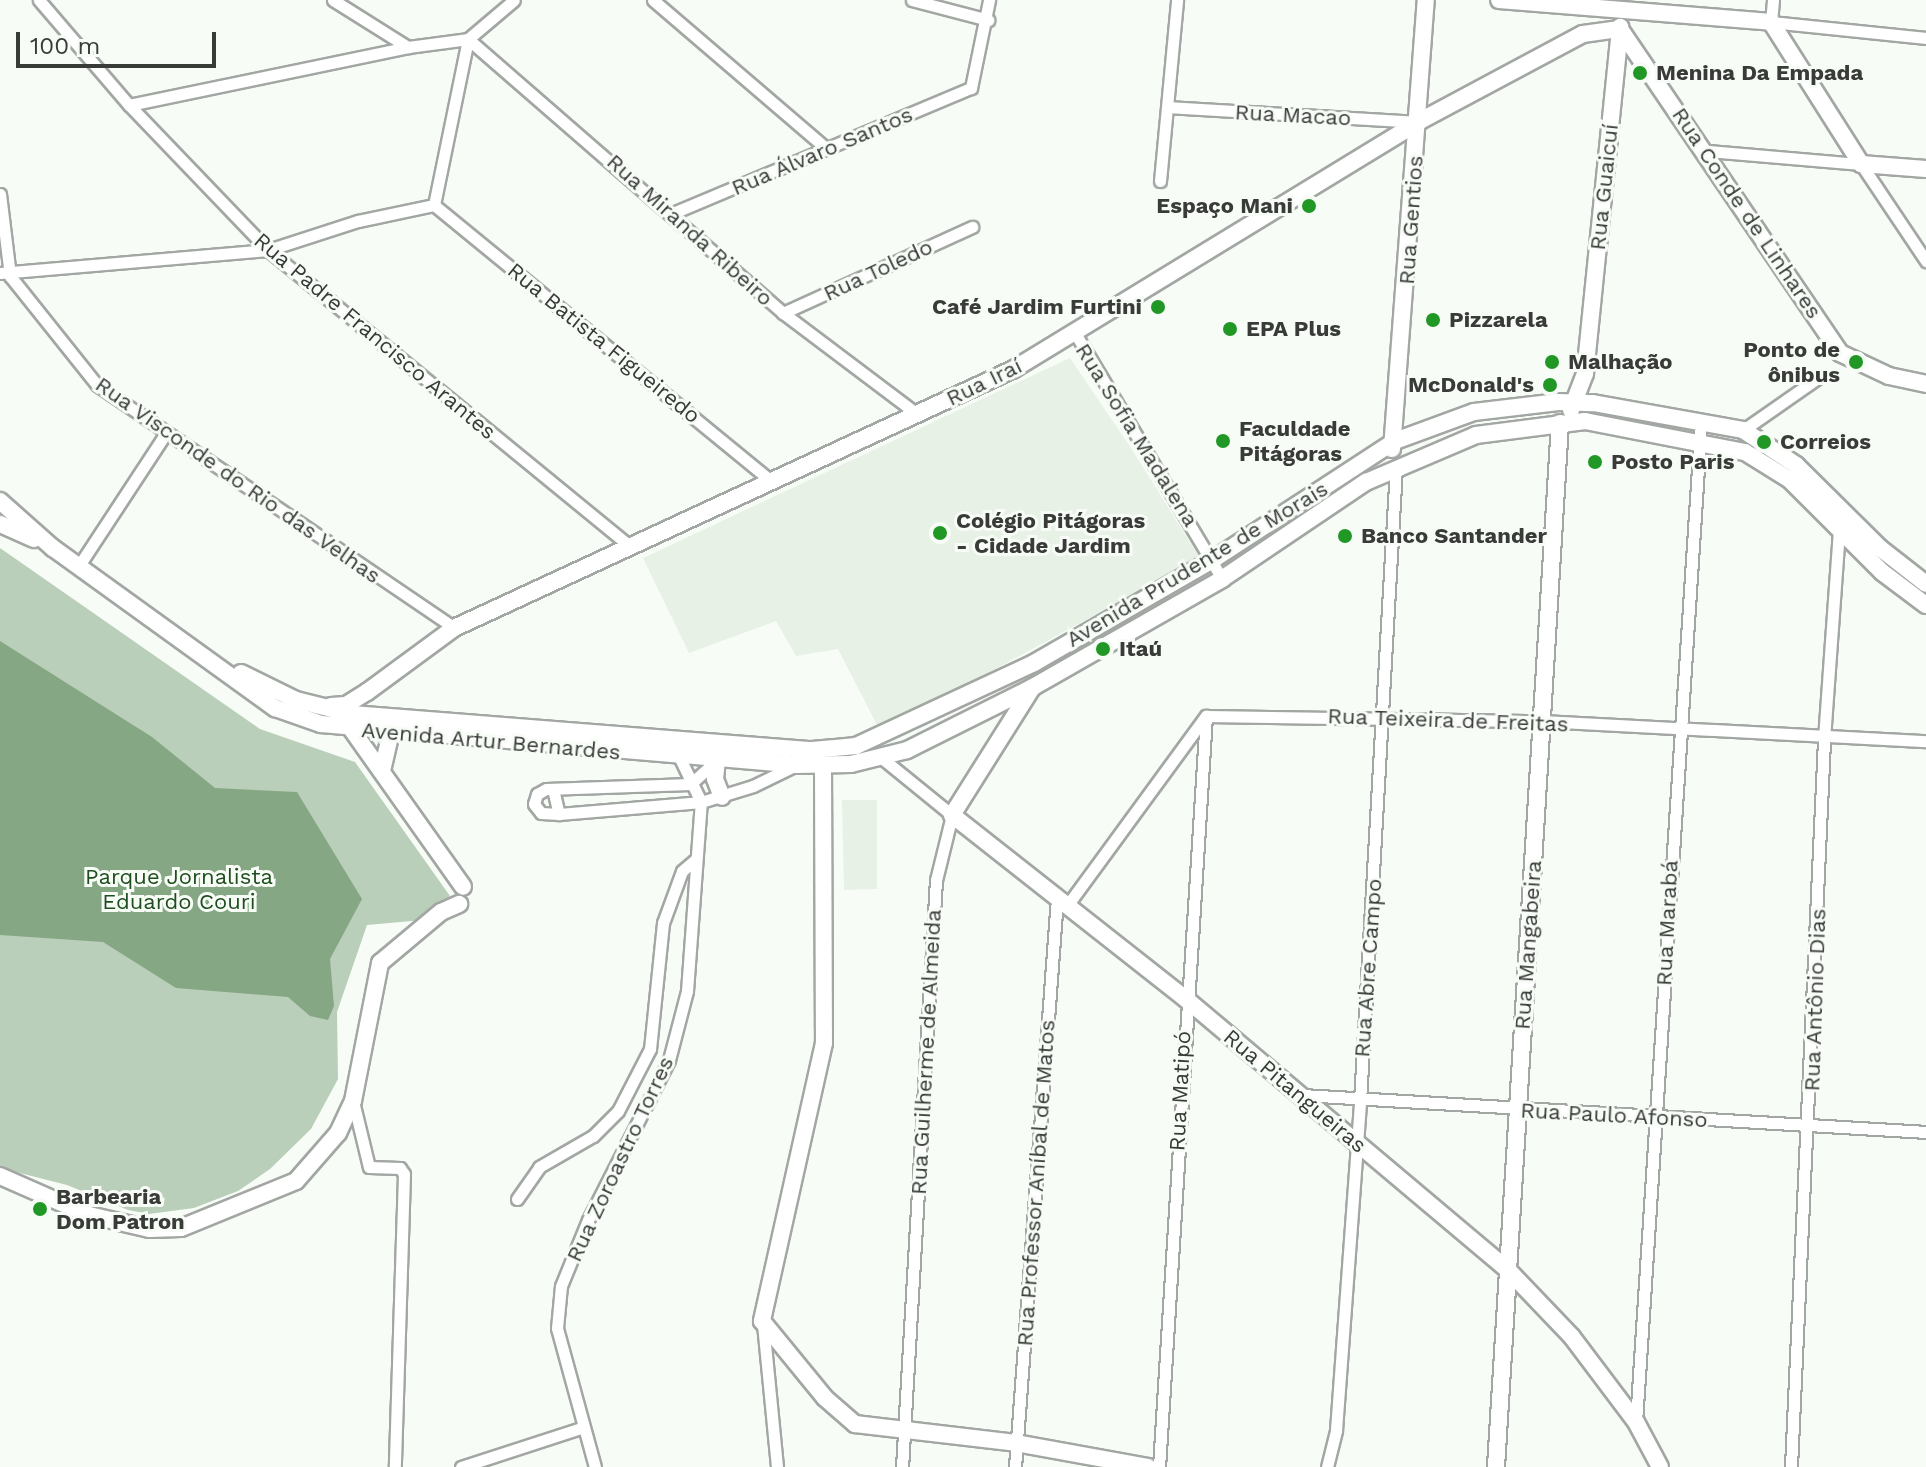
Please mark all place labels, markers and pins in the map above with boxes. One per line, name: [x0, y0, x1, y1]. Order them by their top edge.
place label: Menina Da Empada: [1656, 60, 1864, 86]
marker: Menina Da Empada: [1631, 64, 1649, 82]
place label: Espaço Mani: [1156, 193, 1293, 219]
marker: Espaço Mani: [1300, 197, 1318, 215]
place label: Café Jardim Furtini: [932, 294, 1142, 320]
marker: Café Jardim Furtini: [1149, 298, 1167, 316]
place label: Pizzarela: [1449, 307, 1548, 333]
marker: Pizzarela: [1424, 311, 1442, 329]
place label: EPA Plus: [1246, 316, 1342, 342]
marker: EPA Plus: [1221, 320, 1239, 338]
place label: Ponto de ônibus: [1743, 336, 1840, 388]
place label: Malhação: [1568, 349, 1673, 375]
marker: Malhação: [1543, 353, 1561, 371]
marker: Ponto de ônibus: [1847, 353, 1865, 371]
place label: McDonald's: [1408, 372, 1534, 398]
marker: McDonald's: [1541, 376, 1559, 394]
place label: Faculdade Pitágoras: [1239, 415, 1350, 466]
place label: Correios: [1780, 429, 1871, 455]
marker: Faculdade Pitágoras: [1214, 432, 1232, 450]
marker: Correios: [1755, 433, 1773, 451]
place label: Posto Paris: [1611, 449, 1734, 475]
marker: Posto Paris: [1586, 453, 1604, 471]
place label: Colégio Pitágoras - Cidade Jardim: [956, 507, 1145, 558]
place label: Banco Santander: [1361, 523, 1547, 549]
marker: Colégio Pitágoras - Cidade Jardim: [931, 524, 949, 542]
marker: Banco Santander: [1336, 527, 1354, 545]
place label: Itaú: [1119, 636, 1162, 662]
marker: Itaú: [1094, 640, 1112, 658]
place label: Barbearia Dom Patron: [56, 1183, 185, 1234]
marker: Barbearia Dom Patron: [31, 1200, 49, 1218]

